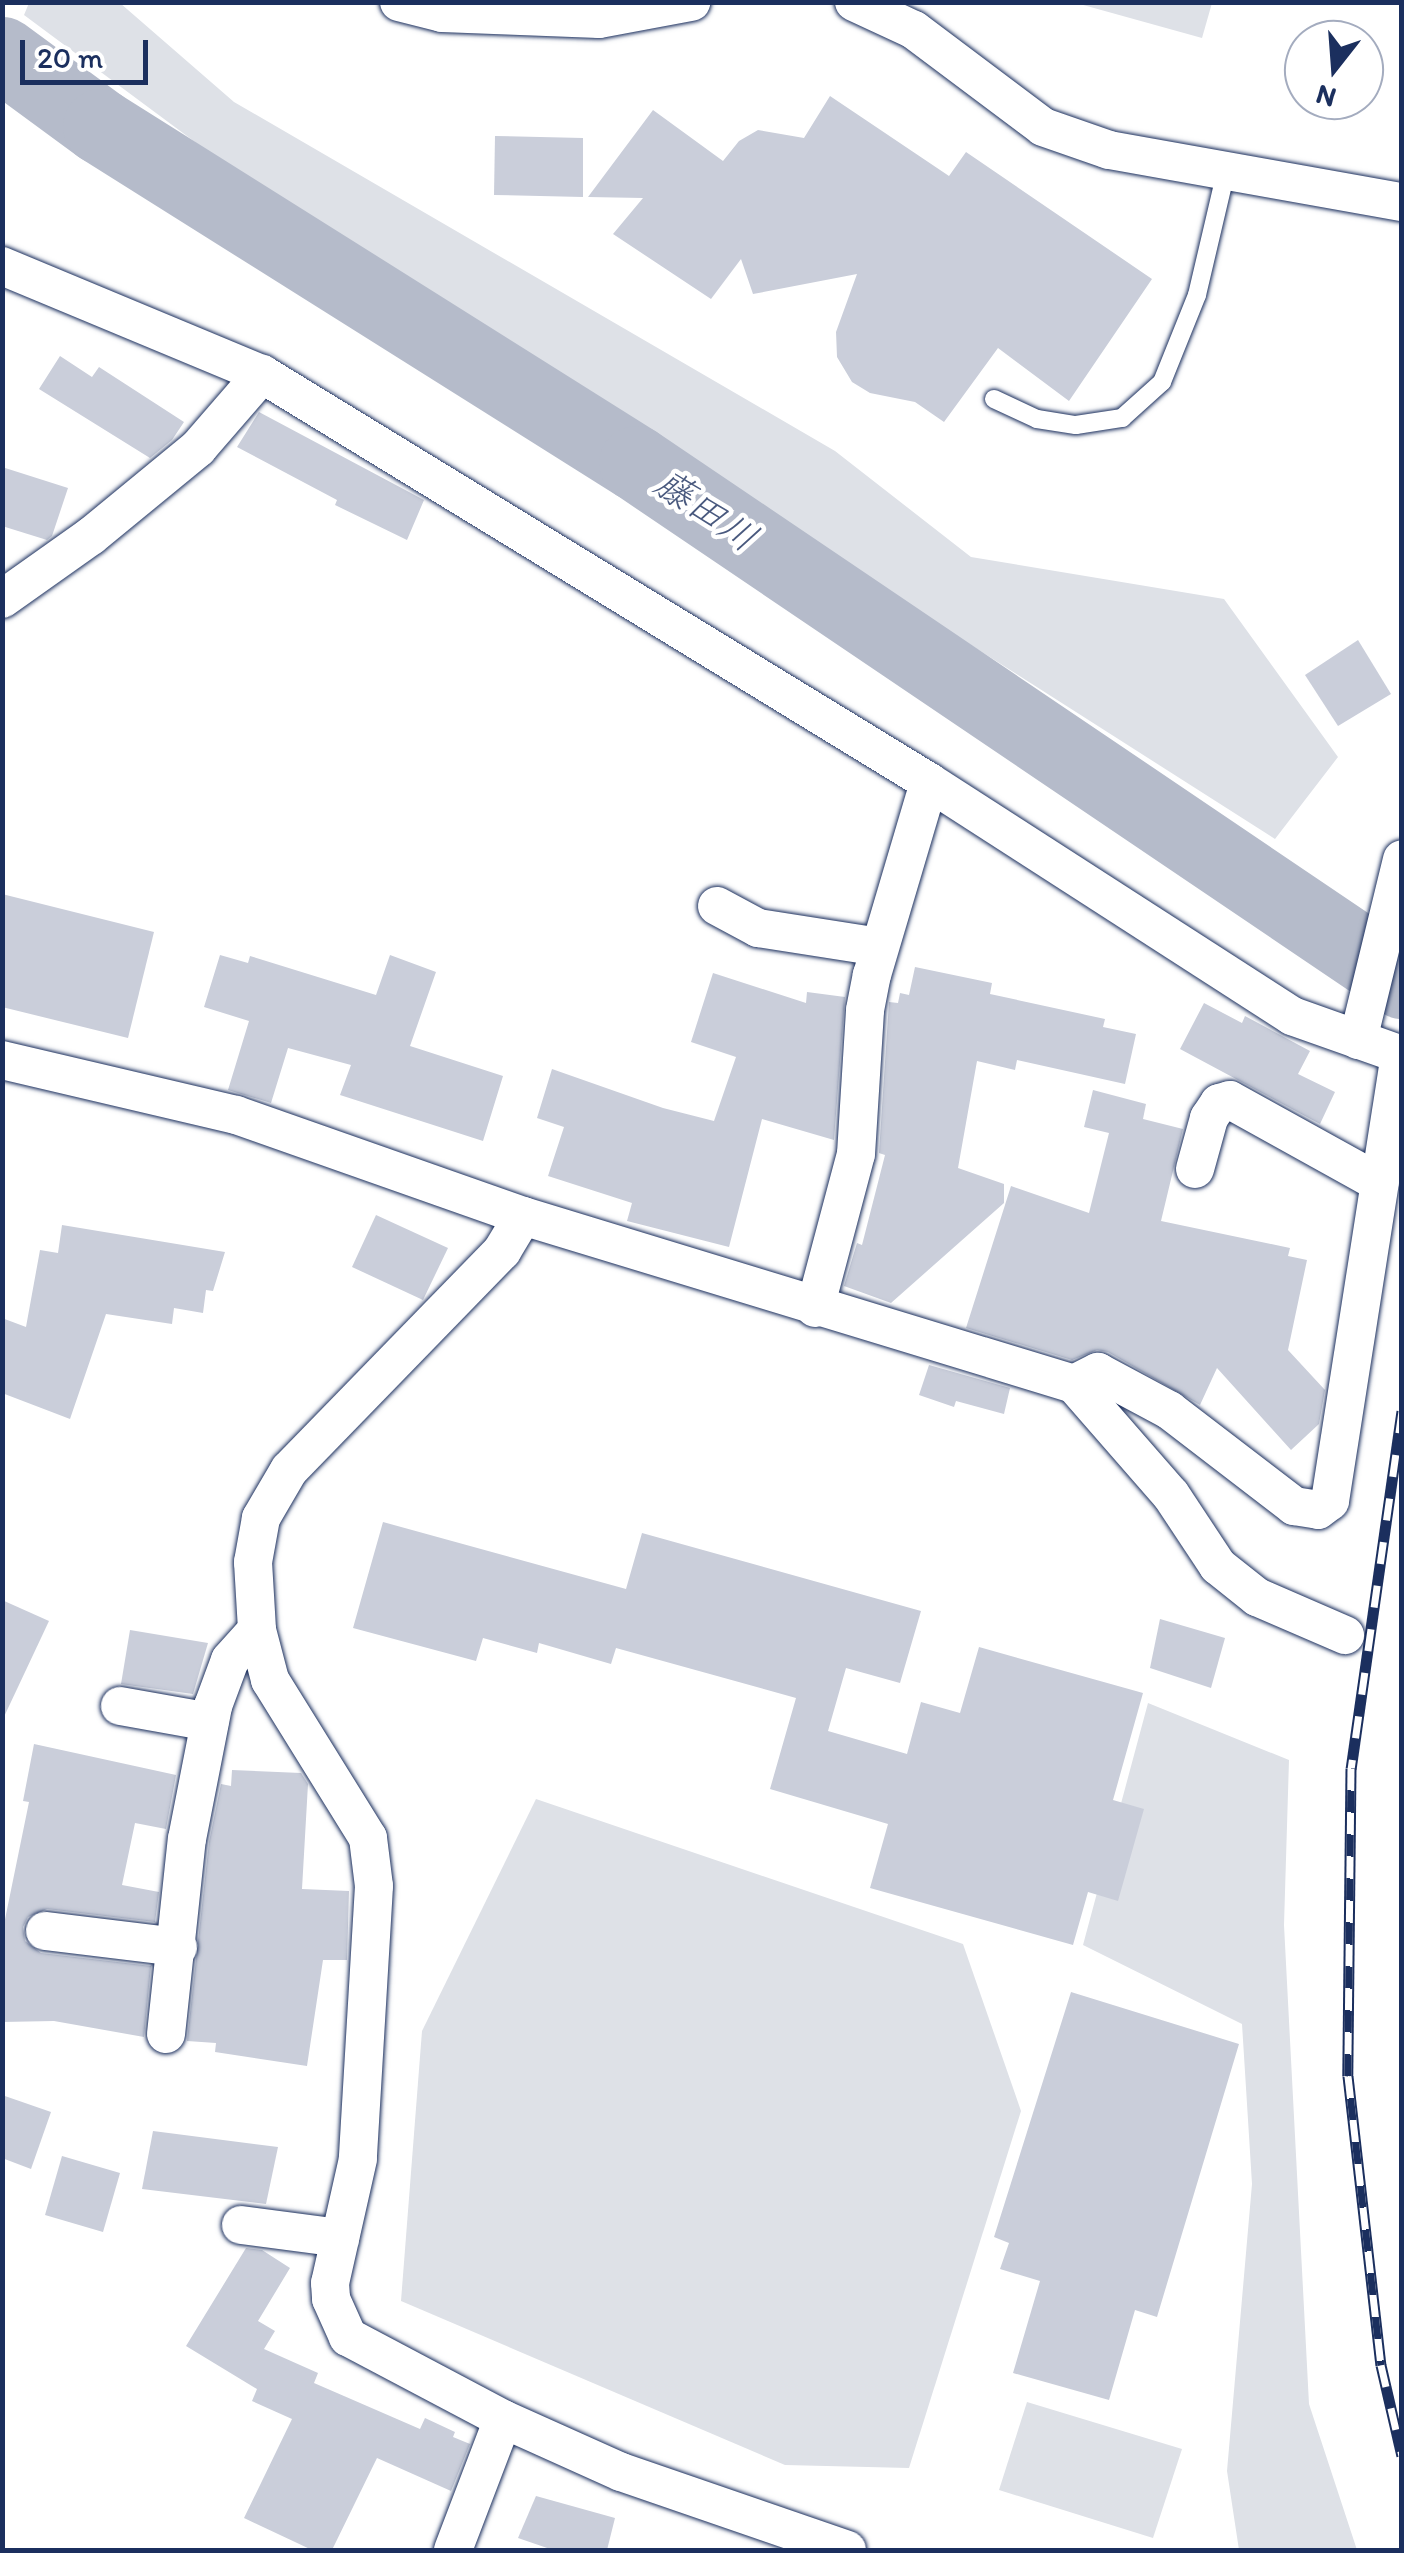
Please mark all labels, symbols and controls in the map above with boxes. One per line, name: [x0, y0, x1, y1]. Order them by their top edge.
scale bar: [25, 20, 152, 82]
north arrow: [1284, 20, 1384, 120]
text: 20 m: [37, 39, 103, 76]
text: N: [1312, 78, 1340, 116]
water label: 藤田川: [646, 460, 766, 562]

